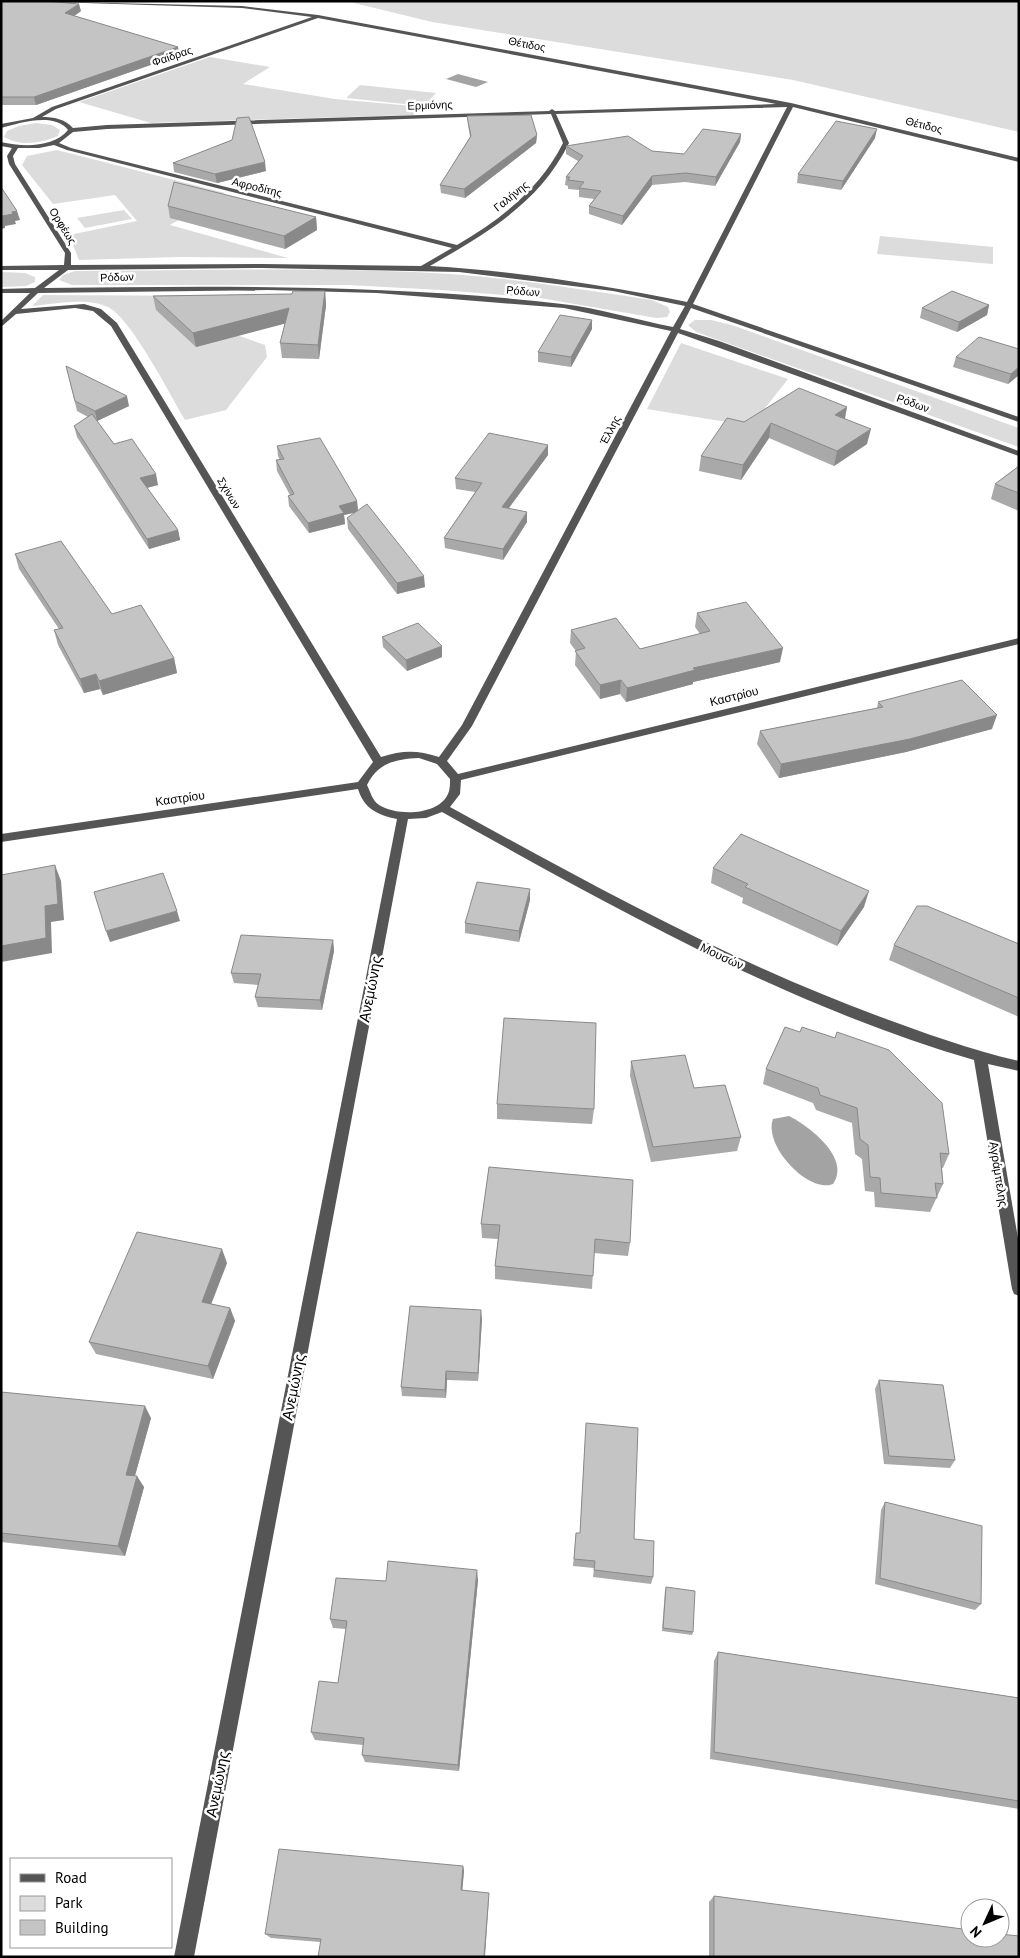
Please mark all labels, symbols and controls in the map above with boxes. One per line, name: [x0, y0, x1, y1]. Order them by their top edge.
street label: Θέτιδος: [507, 34, 547, 54]
street label: Φαίδρας: [150, 43, 194, 69]
street label: Ερμιόνης: [407, 97, 453, 113]
street label: Θέτιδος: [904, 114, 944, 136]
street label: Αφροδίτης: [230, 174, 284, 200]
street label: Γαλήνης: [491, 178, 531, 214]
street label: Ορφέως: [46, 205, 80, 247]
street label: Ρόδων: [100, 269, 135, 285]
street label: Ρόδων: [506, 283, 541, 299]
street label: Ρόδων: [895, 391, 932, 416]
street label: Έλλης: [596, 413, 623, 448]
street label: Σχίνων: [214, 475, 244, 512]
street label: Καστρίου: [708, 683, 760, 709]
street label: Καστρίου: [154, 787, 206, 809]
street label: Μουσών: [698, 939, 746, 973]
street label: Ανεμώνης: [354, 954, 386, 1024]
street label: Αγράμπελης: [986, 1140, 1012, 1208]
street label: Ανεμώνης: [277, 1352, 309, 1422]
street label: Ανεμώνης: [201, 1749, 233, 1819]
legend: [10, 1858, 172, 1948]
text: Road: [55, 1868, 87, 1887]
text: Park: [55, 1893, 83, 1912]
north arrow: [960, 1898, 1010, 1948]
text: Building: [55, 1918, 109, 1937]
text: N: [966, 1922, 985, 1942]

